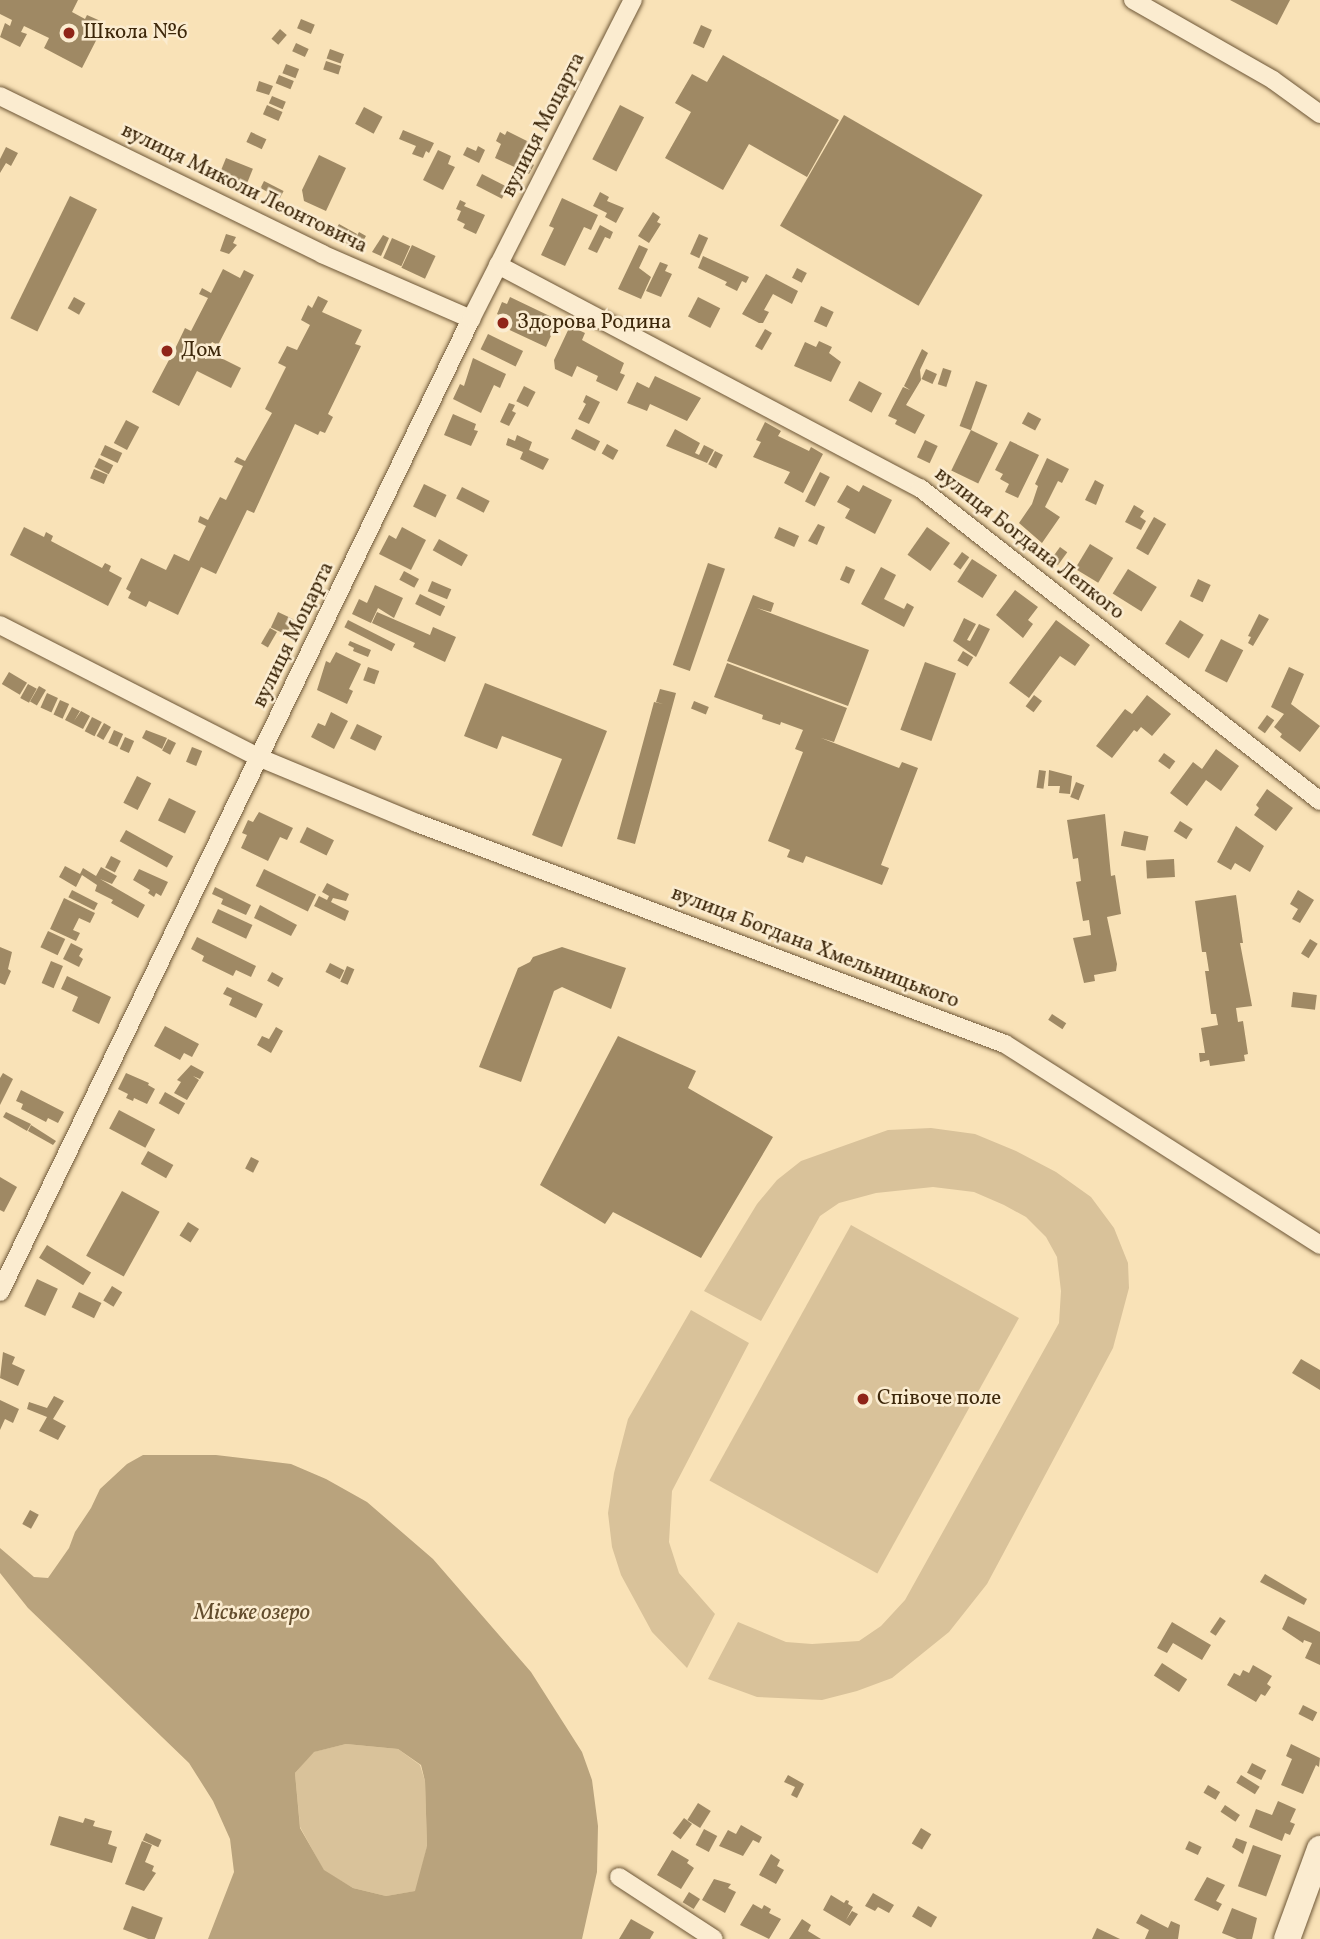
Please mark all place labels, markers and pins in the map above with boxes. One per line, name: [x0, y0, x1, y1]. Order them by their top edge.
place label: Школа №6: [83, 20, 188, 46]
marker: Школа №6: [61, 25, 77, 41]
place label: Здорова Родина: [517, 310, 671, 336]
marker: Здорова Родина: [495, 315, 511, 331]
place label: Дом: [181, 338, 221, 364]
marker: Дом: [159, 343, 175, 359]
place label: Співоче поле: [877, 1386, 1001, 1412]
marker: Співоче поле: [855, 1391, 871, 1407]

